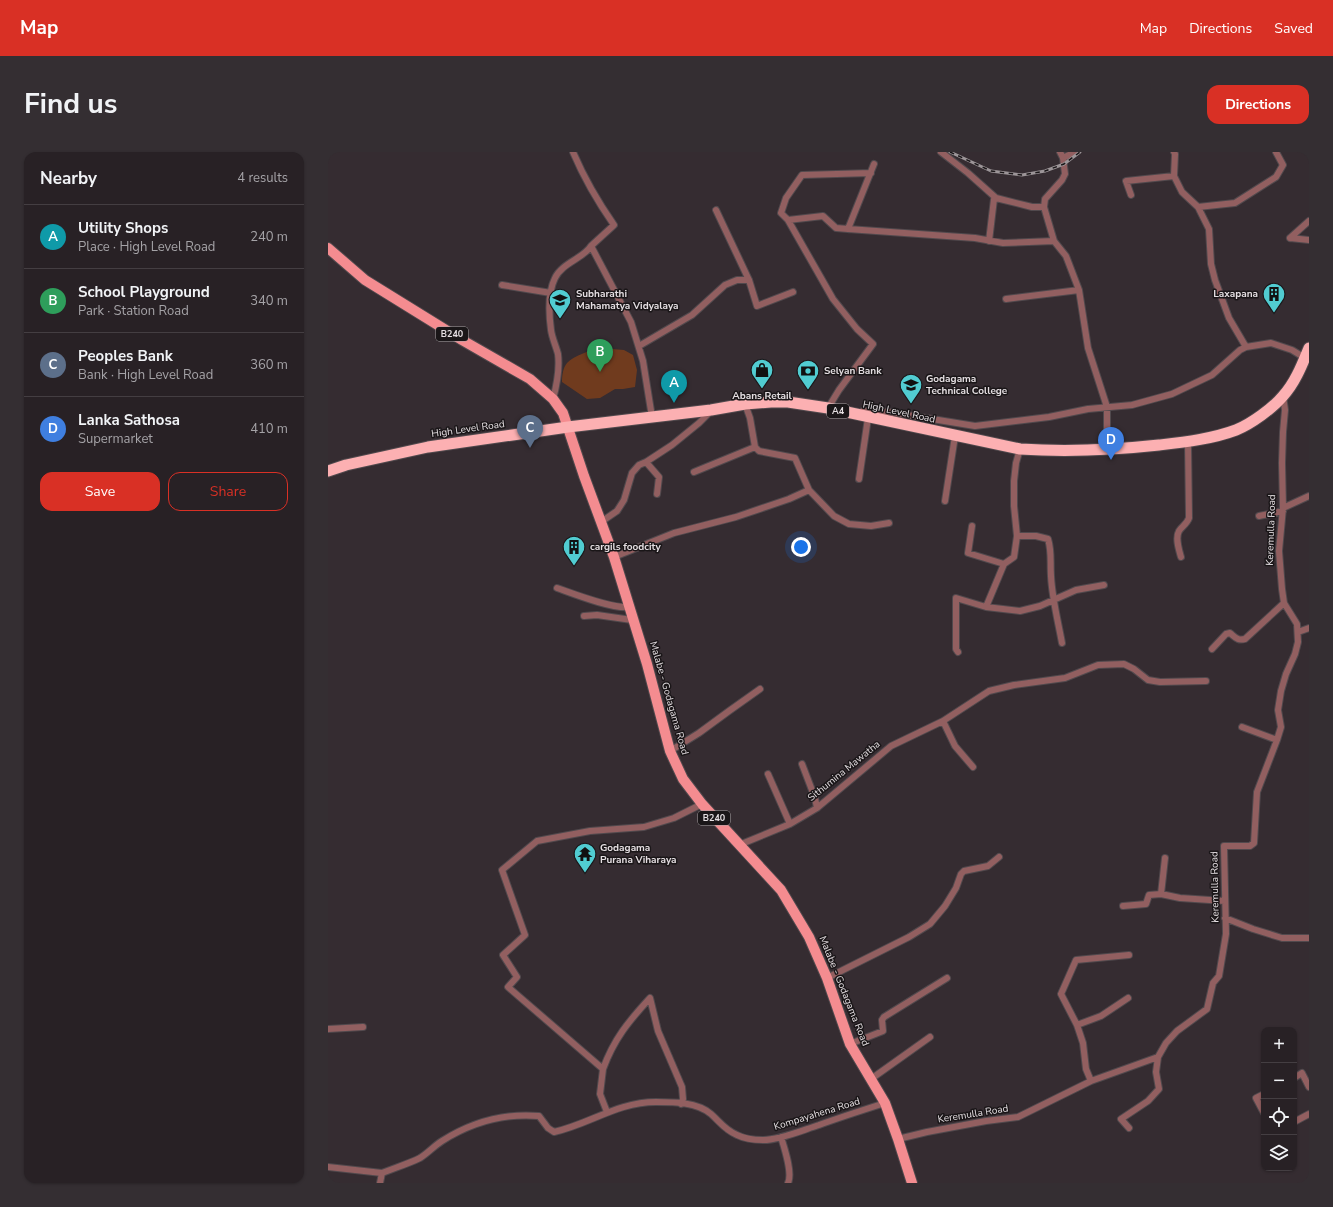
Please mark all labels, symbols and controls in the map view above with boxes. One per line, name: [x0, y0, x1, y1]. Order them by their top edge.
text: Map: [20, 15, 58, 41]
text: Map: [1140, 19, 1167, 38]
text: Directions: [1189, 19, 1252, 38]
text: Saved: [1274, 19, 1313, 38]
text: Find us: [24, 85, 118, 123]
button: Directions: [1207, 85, 1309, 124]
text: Nearby: [40, 167, 97, 190]
text: 4 results: [237, 169, 288, 187]
text: Utility Shops: [78, 218, 168, 238]
text: A: [48, 228, 58, 246]
text: 240 m: [250, 228, 288, 246]
text: Place · High Level Road: [78, 238, 215, 256]
building icon: Laxapana: [1261, 281, 1287, 314]
text: School Playground: [78, 282, 210, 302]
school or university icon: Subharathi Mahamatya Vidyalaya: [547, 287, 573, 320]
place label: Subharathi Mahamatya Vidyalaya: [576, 287, 679, 313]
place label: Laxapana: [1213, 287, 1258, 301]
text: B: [49, 292, 57, 310]
text: 340 m: [250, 292, 288, 310]
text: Park · Station Road: [78, 302, 189, 320]
road number: B240: [436, 327, 468, 341]
pin: B: [587, 339, 613, 372]
text: Peoples Bank: [78, 346, 173, 366]
text: C: [49, 356, 57, 374]
text: 360 m: [250, 356, 288, 374]
shop icon: Abans Retail: [749, 357, 775, 390]
bank icon: Selyan Bank: [795, 358, 821, 391]
place label: Selyan Bank: [824, 364, 882, 378]
text: Bank · High Level Road: [78, 366, 213, 384]
pin: A: [661, 370, 687, 403]
school or university icon: Godagama Technical College: [898, 372, 924, 405]
place label: Godagama Technical College: [926, 372, 1008, 398]
place label: Abans Retail: [732, 389, 793, 403]
street label: High Level Road: [861, 397, 937, 427]
road number: A4: [827, 404, 849, 418]
text: Lanka Sathosa: [78, 410, 180, 430]
pin: C: [517, 415, 543, 448]
street label: High Level Road: [430, 417, 506, 441]
text: D: [48, 420, 58, 438]
text: 410 m: [250, 420, 288, 438]
pin: D: [1098, 427, 1124, 460]
text: Supermarket: [78, 430, 153, 448]
button: Save: [40, 472, 160, 511]
button: Share: [168, 472, 288, 511]
street label: Keremulla Road: [1263, 494, 1279, 566]
building icon: cargils foodcity: [561, 534, 587, 567]
your location: [791, 537, 811, 557]
place label: cargils foodcity: [590, 540, 662, 554]
street label: Malabe - Godagama Road: [646, 640, 692, 757]
street label: Sithumina Mawatha: [805, 737, 883, 805]
road number: B240: [698, 811, 730, 825]
temple icon: Godagama Purana Viharaya: [572, 841, 598, 874]
place label: Godagama Purana Viharaya: [600, 841, 677, 867]
street label: Keremulla Road: [1207, 851, 1223, 923]
street label: Malabe - Godagama Road: [816, 934, 873, 1048]
map controls: [1261, 1027, 1297, 1171]
button: +: [1261, 1027, 1297, 1063]
button: −: [1261, 1063, 1297, 1099]
street label: Kompayahena Road: [772, 1094, 862, 1134]
button: locate: [1261, 1099, 1297, 1135]
street label: Keremulla Road: [937, 1101, 1010, 1127]
button: layers: [1261, 1135, 1297, 1171]

